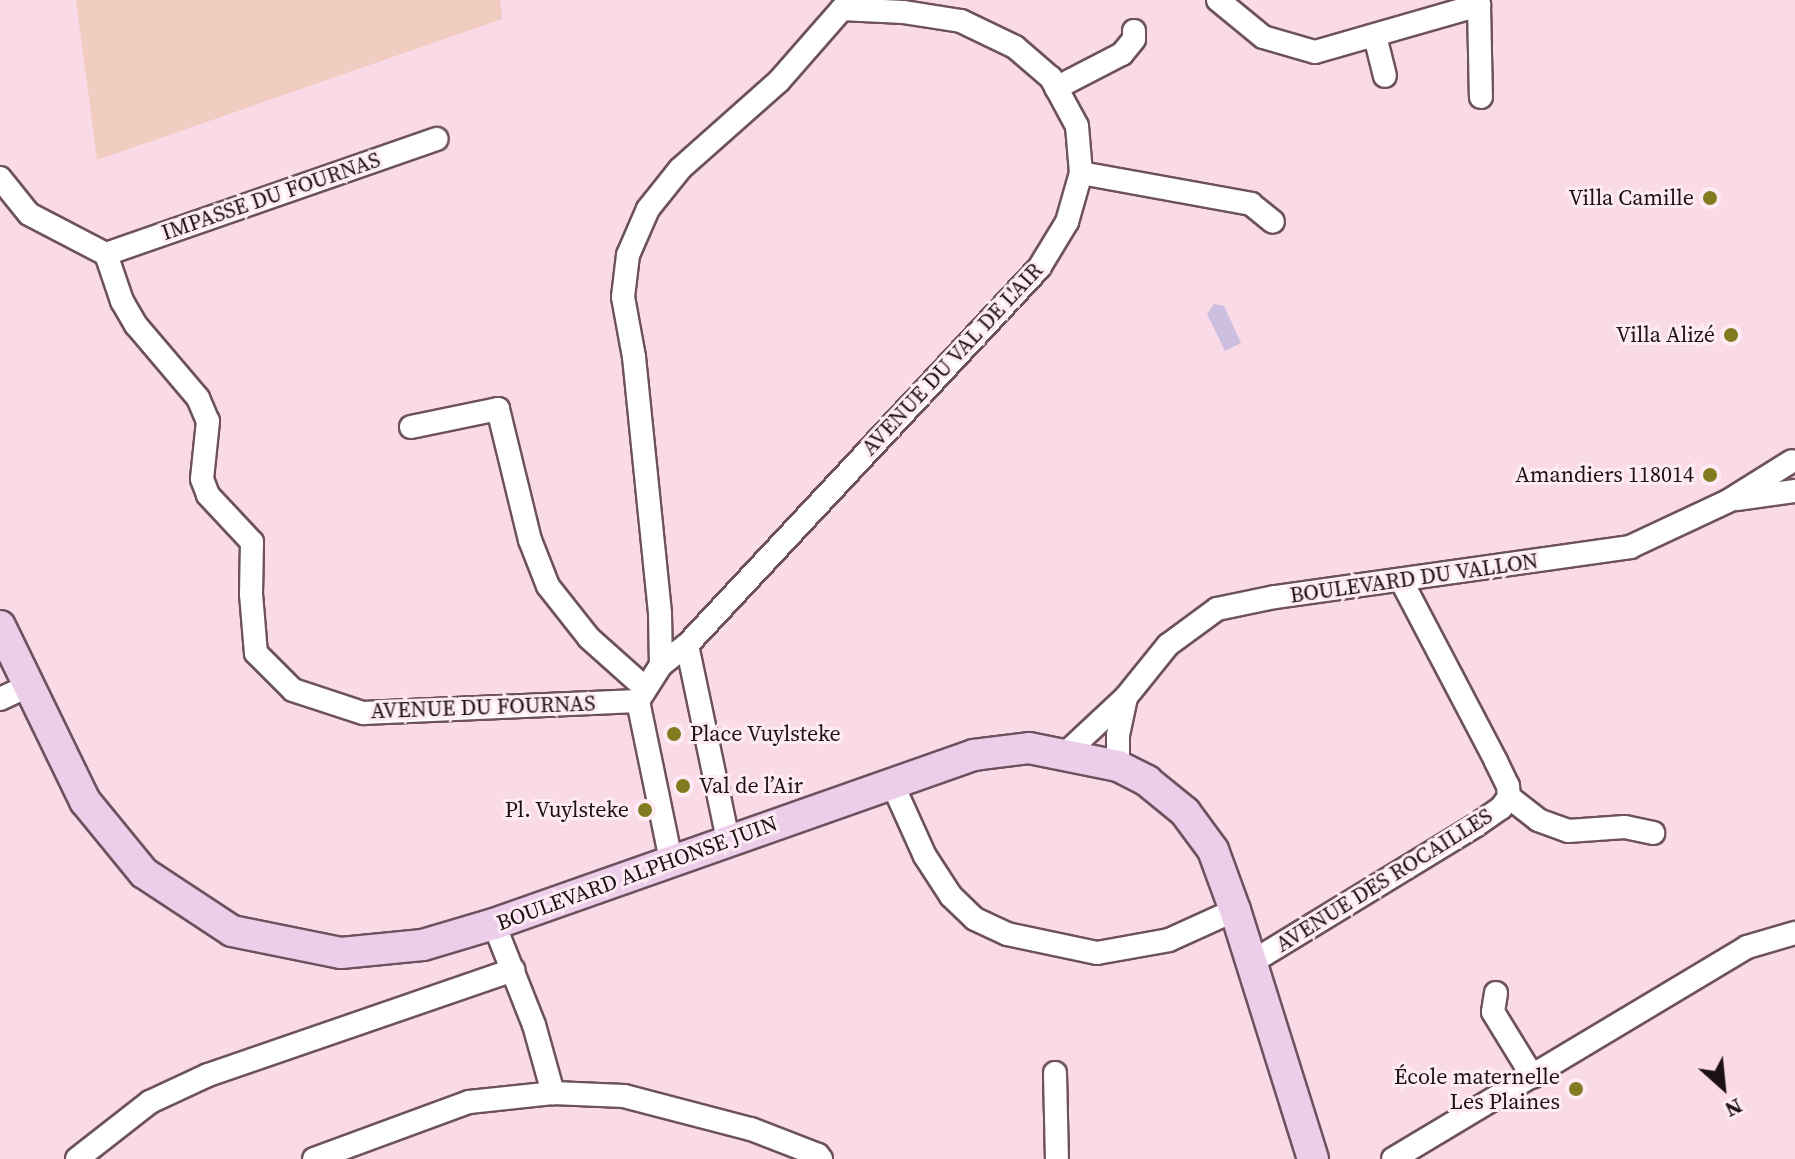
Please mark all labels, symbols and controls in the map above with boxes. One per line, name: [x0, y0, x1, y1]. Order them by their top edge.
street label: IMPASSE DU FOURNAS: [158, 146, 384, 246]
place label: Villa Camille: [1568, 185, 1694, 211]
marker: Villa Camille: [1701, 189, 1719, 207]
street label: AVENUE DU VAL DE L'AIR: [856, 257, 1048, 461]
place label: Villa Alizé: [1616, 322, 1715, 348]
marker: Villa Alizé: [1722, 326, 1740, 344]
place label: Amandiers 118014: [1515, 462, 1694, 488]
marker: Amandiers 118014: [1701, 466, 1719, 484]
street label: BOULEVARD DU VALLON: [1288, 547, 1540, 609]
street label: AVENUE DU FOURNAS: [370, 690, 596, 724]
place label: Place Vuylsteke: [690, 721, 841, 747]
marker: Place Vuylsteke: [665, 725, 683, 743]
place label: Val de l’Air: [699, 773, 803, 799]
marker: Val de l’Air: [674, 777, 692, 795]
place label: Pl. Vuylsteke: [504, 797, 629, 823]
marker: Pl. Vuylsteke: [636, 801, 654, 819]
street label: AVENUE DES ROCAILLES: [1271, 802, 1497, 958]
street label: BOULEVARD ALPHONSE JUIN: [493, 810, 781, 936]
north arrow: [1683, 1047, 1763, 1127]
place label: École maternelle Les Plaines: [1394, 1063, 1560, 1114]
marker: École maternelle Les Plaines: [1567, 1080, 1585, 1098]
text: N: [1720, 1091, 1748, 1125]

